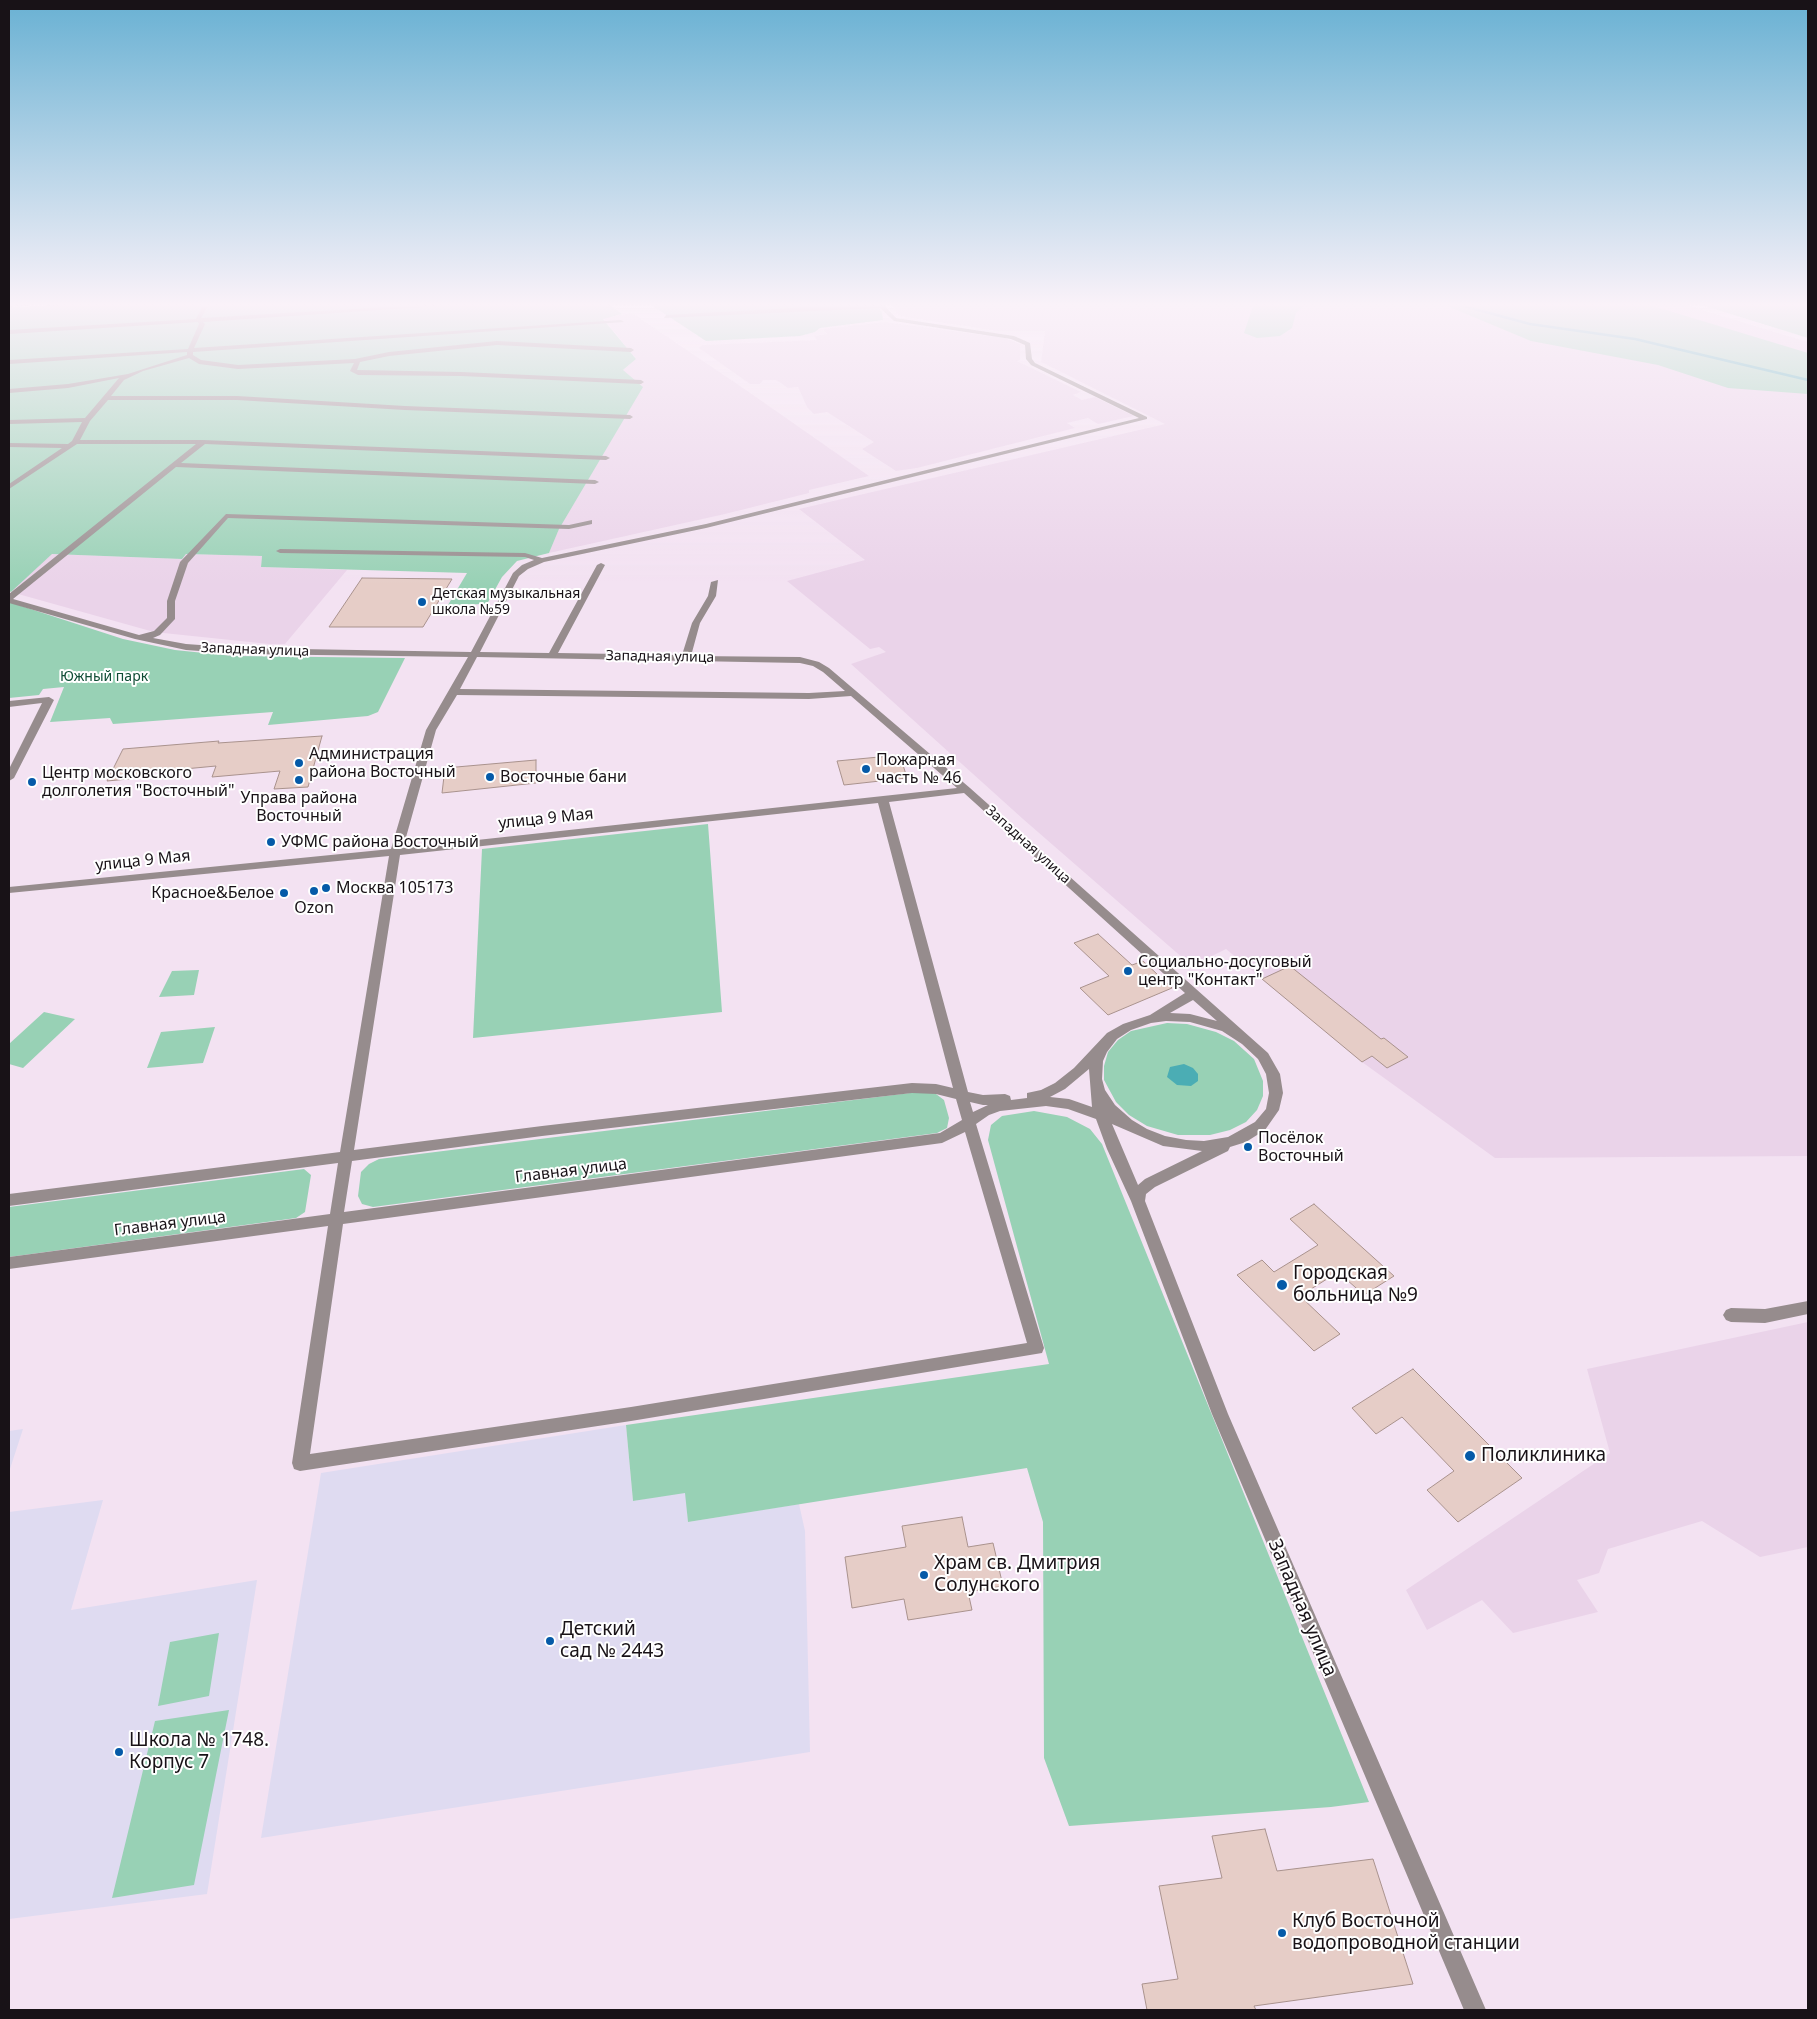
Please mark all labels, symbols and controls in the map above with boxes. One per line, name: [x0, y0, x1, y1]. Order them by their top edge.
place label: Детская музыкальная школа №59: [432, 586, 580, 618]
marker: Детская музыкальная школа №59: [416, 596, 428, 608]
street label: Западная улица: [201, 640, 309, 660]
street label: Западная улица: [606, 648, 714, 666]
park label: Южный парк: [60, 669, 148, 685]
place label: Администрация района Восточный: [309, 744, 456, 782]
place label: Пожарная часть № 46: [876, 750, 961, 788]
marker: Администрация района Восточный: [293, 757, 305, 769]
place label: Центр московского долголетия "Восточный": [42, 763, 235, 801]
marker: Пожарная часть № 46: [860, 763, 872, 775]
place label: Восточные бани: [500, 767, 627, 787]
marker: Восточные бани: [484, 771, 496, 783]
marker: Управа района Восточный: [293, 774, 305, 786]
marker: Центр московского долголетия "Восточный": [26, 776, 38, 788]
place label: Управа района Восточный: [241, 788, 357, 826]
street label: Западная улица: [982, 802, 1074, 888]
street label: улица 9 Мая: [498, 804, 594, 834]
place label: УФМС района Восточный: [281, 832, 479, 852]
marker: УФМС района Восточный: [265, 836, 277, 848]
street label: улица 9 Мая: [95, 846, 191, 876]
place label: Москва 105173: [336, 878, 453, 898]
marker: Москва 105173: [320, 882, 332, 894]
place label: Красное&Белое: [151, 883, 274, 903]
marker: Ozon: [308, 885, 320, 897]
marker: Красное&Белое: [278, 887, 290, 899]
place label: Ozon: [294, 898, 334, 918]
place label: Социально-досуговый центр "Контакт": [1138, 952, 1312, 990]
marker: Социально-досуговый центр "Контакт": [1122, 965, 1134, 977]
place label: Посёлок Восточный: [1258, 1128, 1344, 1166]
marker: Посёлок Восточный: [1242, 1141, 1254, 1153]
street label: Главная улица: [514, 1155, 628, 1187]
street label: Главная улица: [113, 1208, 227, 1240]
place label: Городская больница №9: [1293, 1263, 1418, 1307]
marker: Городская больница №9: [1275, 1278, 1289, 1292]
place label: Поликлиника: [1481, 1445, 1606, 1467]
marker: Поликлиника: [1463, 1449, 1477, 1463]
street label: Западная улица: [1263, 1536, 1341, 1680]
place label: Храм св. Дмитрия Солунского: [934, 1553, 1100, 1597]
marker: Храм св. Дмитрия Солунского: [918, 1569, 930, 1581]
place label: Детский сад № 2443: [560, 1619, 664, 1663]
marker: Детский сад № 2443: [544, 1635, 556, 1647]
place label: Школа № 1748. Корпус 7: [129, 1730, 269, 1774]
marker: Школа № 1748. Корпус 7: [113, 1746, 125, 1758]
place label: Клуб Восточной водопроводной станции: [1292, 1911, 1520, 1955]
marker: Клуб Восточной водопроводной станции: [1276, 1927, 1288, 1939]

